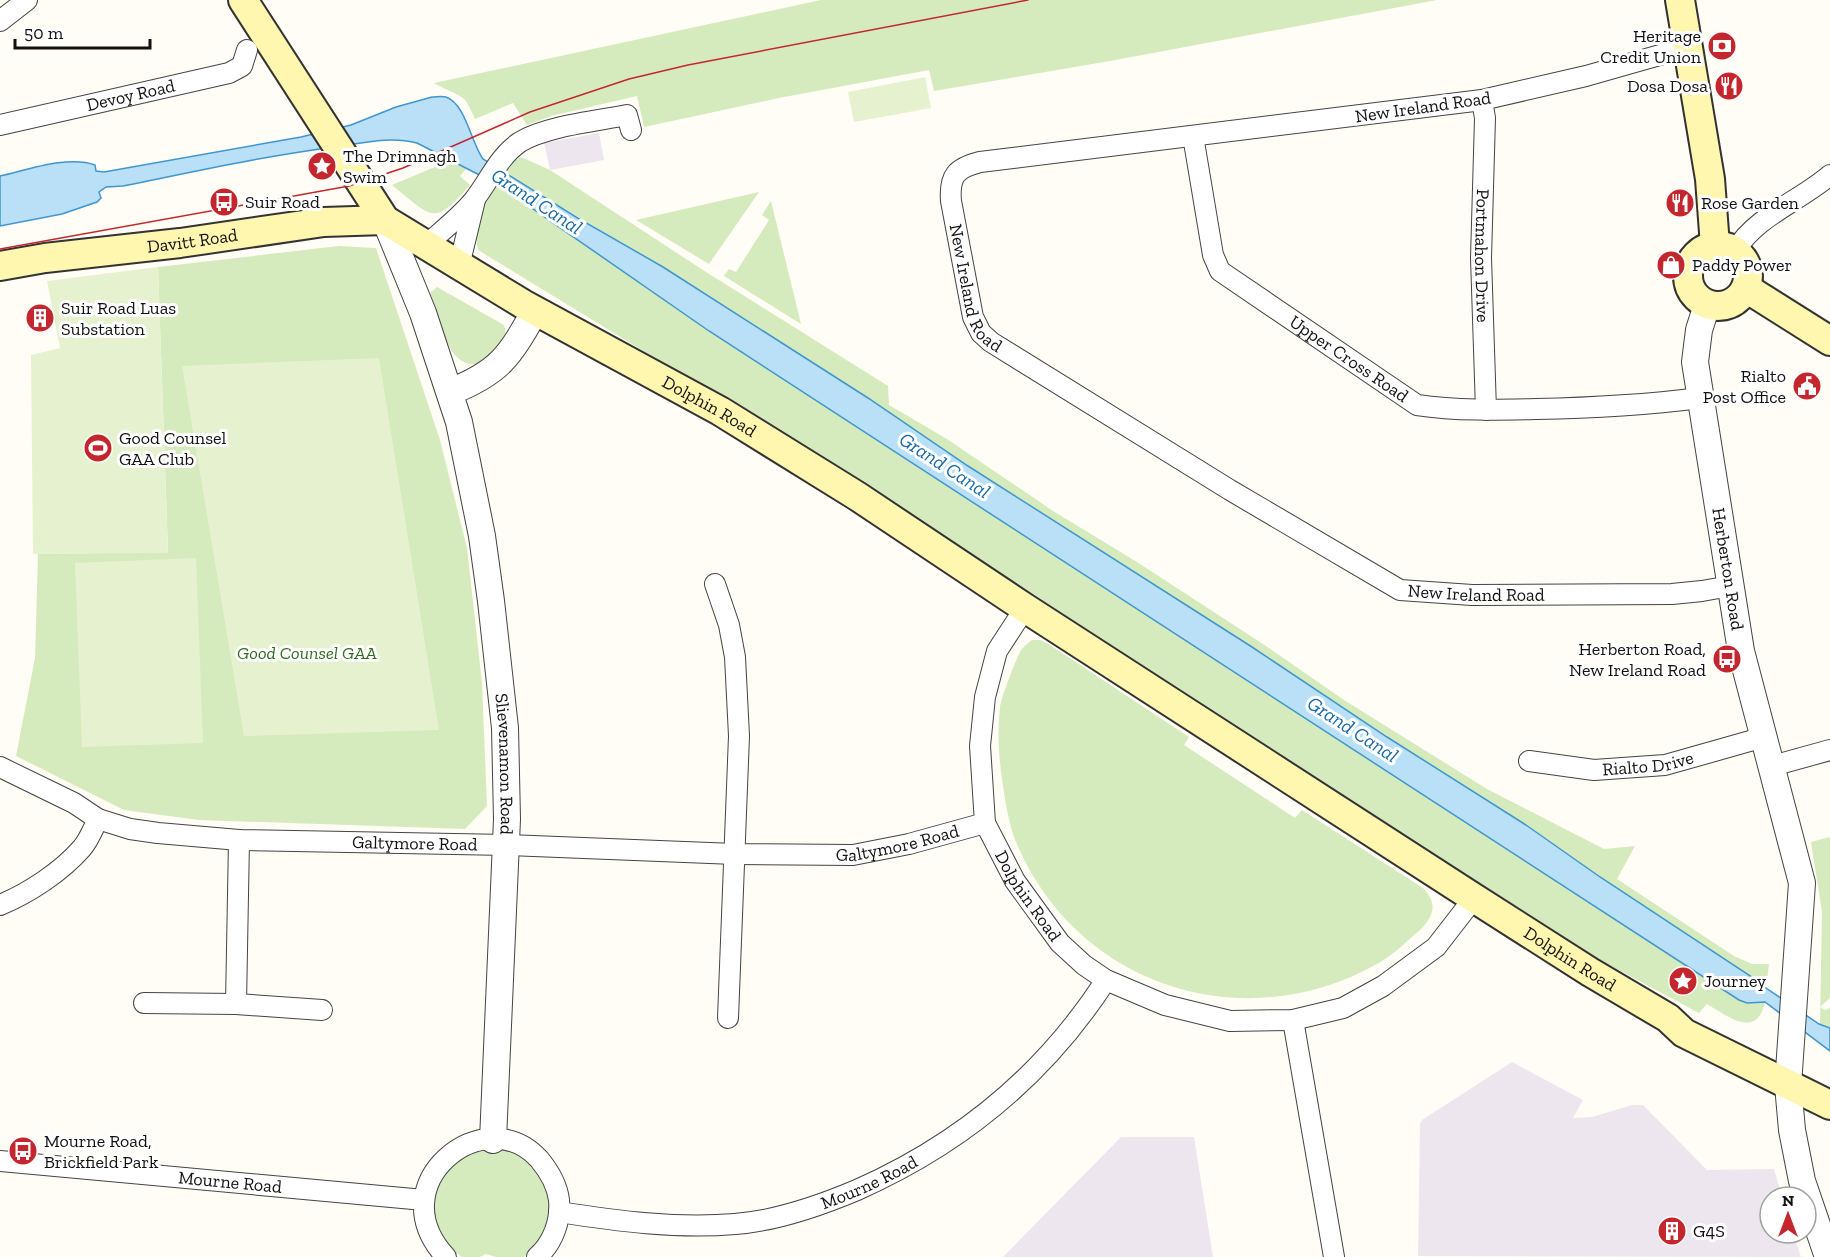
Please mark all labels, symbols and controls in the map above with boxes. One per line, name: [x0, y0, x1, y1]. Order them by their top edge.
scale bar: [15, 12, 150, 50]
text: 50 m: [24, 22, 64, 44]
place label: Heritage Credit Union: [1600, 25, 1702, 68]
bank icon: Heritage Credit Union: [1706, 30, 1738, 62]
restaurant icon: Dosa Dosa: [1713, 70, 1745, 102]
street label: Devoy Road: [84, 75, 177, 116]
place label: Dosa Dosa: [1627, 75, 1708, 97]
street label: New Ireland Road: [1354, 87, 1492, 127]
place label: The Drimnagh Swim: [343, 145, 457, 188]
place icon: The Drimnagh Swim: [306, 150, 338, 182]
water label: Grand Canal: [487, 163, 587, 239]
bus stop icon: Suir Road: [208, 186, 240, 218]
restaurant icon: Rose Garden: [1664, 187, 1696, 219]
street label: Portmahon Drive: [1470, 188, 1494, 323]
place label: Suir Road: [245, 191, 320, 213]
place label: Rose Garden: [1701, 192, 1800, 214]
street label: New Ireland Road: [945, 222, 1006, 357]
street label: Davitt Road: [146, 224, 239, 258]
shop icon: Paddy Power: [1655, 249, 1687, 281]
place label: Paddy Power: [1692, 254, 1792, 276]
place label: Suir Road Luas Substation: [61, 297, 176, 340]
building icon: Suir Road Luas Substation: [24, 302, 56, 334]
street label: Upper Cross Road: [1285, 310, 1413, 407]
place label: Rialto Post Office: [1703, 365, 1786, 408]
public building icon: Rialto Post Office: [1791, 370, 1823, 402]
street label: Dolphin Road: [658, 371, 761, 442]
place label: Good Counsel GAA Club: [119, 427, 226, 470]
water label: Grand Canal: [895, 427, 995, 503]
sports icon: Good Counsel GAA Club: [82, 432, 114, 464]
street label: Herberton Road: [1707, 506, 1749, 632]
street label: New Ireland Road: [1407, 580, 1545, 606]
place label: Herberton Road, New Ireland Road: [1569, 638, 1706, 681]
park label: Good Counsel GAA: [237, 642, 378, 664]
bus stop icon: Herberton Road, New Ireland Road: [1711, 643, 1743, 675]
water label: Grand Canal: [1303, 691, 1403, 767]
street label: Slievenamon Road: [490, 692, 518, 836]
street label: Rialto Drive: [1602, 746, 1696, 780]
street label: Galtymore Road: [836, 820, 961, 866]
street label: Galtymore Road: [352, 831, 478, 855]
street label: Dolphin Road: [990, 847, 1066, 946]
street label: Dolphin Road: [1520, 922, 1620, 996]
place icon: Journey: [1667, 965, 1699, 997]
place label: Journey: [1704, 970, 1767, 992]
place label: Mourne Road, Brickfield Park: [44, 1130, 159, 1173]
bus stop icon: Mourne Road, Brickfield Park: [7, 1135, 39, 1167]
street label: Mourne Road: [818, 1151, 921, 1214]
street label: Mourne Road: [177, 1166, 283, 1198]
north arrow: [1758, 1185, 1818, 1245]
text: N: [1782, 1191, 1794, 1210]
building icon: G4S: [1656, 1215, 1688, 1247]
place label: G4S: [1693, 1220, 1725, 1242]

